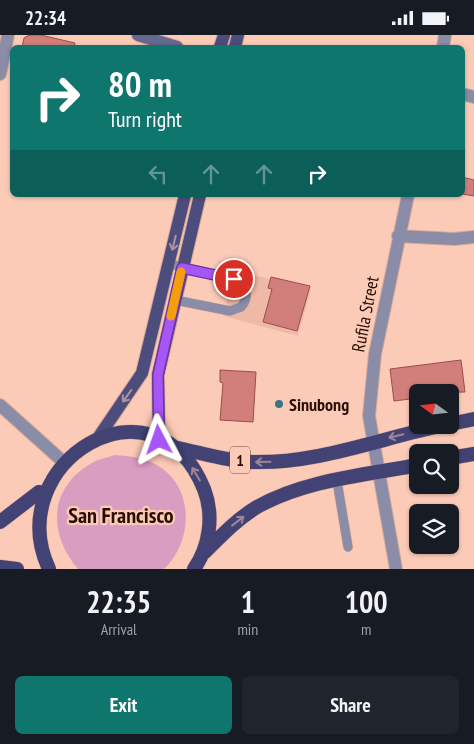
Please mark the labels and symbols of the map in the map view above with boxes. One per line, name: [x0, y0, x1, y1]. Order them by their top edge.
one-way arrow: [169, 234, 178, 250]
pin: [213, 258, 255, 300]
street label: Rufila Street: [346, 274, 384, 354]
north arrow: [409, 384, 459, 434]
one-way arrow: [122, 389, 132, 403]
place label: Sinubong: [289, 393, 349, 416]
marker: Sinubong: [273, 398, 285, 410]
position arrow: [132, 413, 184, 465]
one-way arrow: [389, 432, 405, 441]
road number: 1: [230, 447, 250, 473]
one-way arrow: [256, 457, 272, 466]
one-way arrow: [191, 468, 201, 482]
district label: San Francisco: [68, 501, 174, 529]
one-way arrow: [231, 516, 244, 527]

